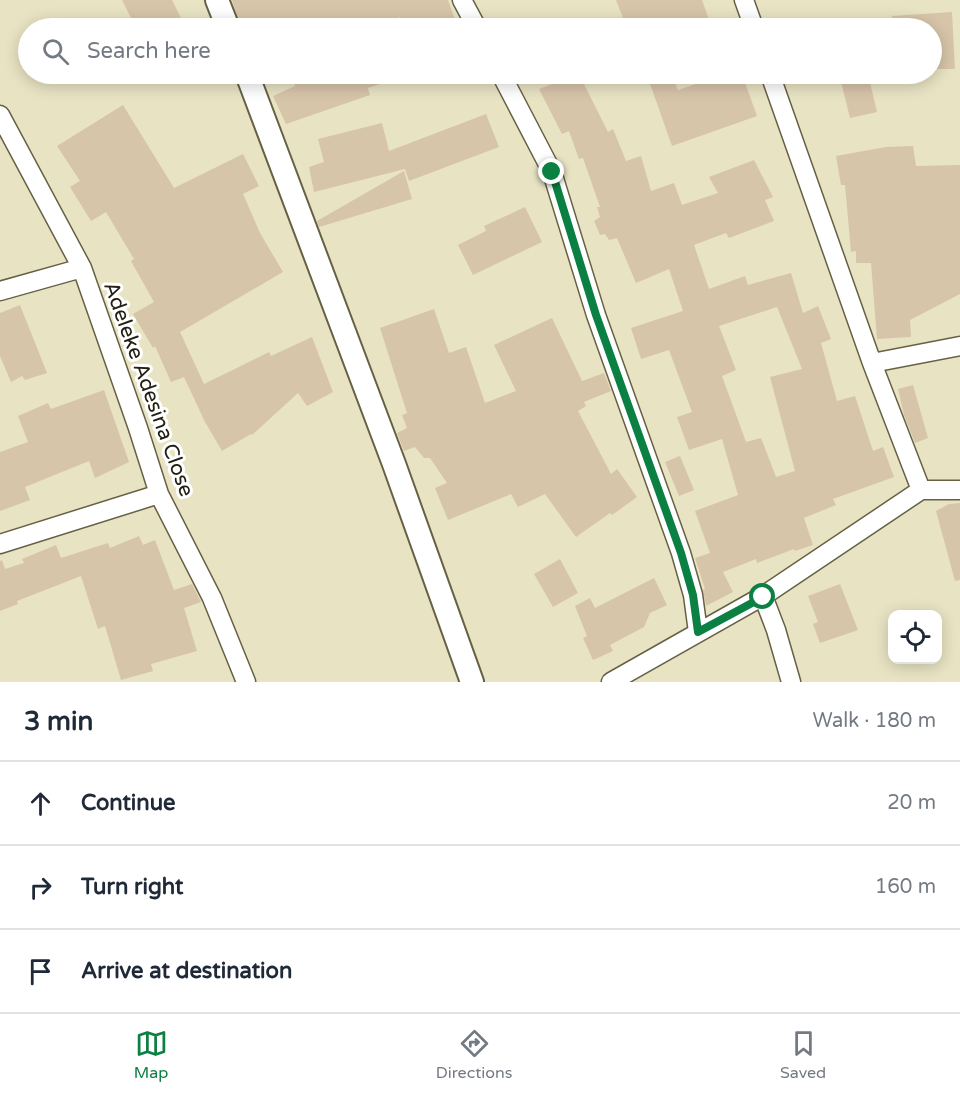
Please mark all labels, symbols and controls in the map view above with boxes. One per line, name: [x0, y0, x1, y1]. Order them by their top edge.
search box: [18, 18, 942, 84]
icon: search: [39, 35, 72, 68]
text: Search here: [87, 38, 211, 64]
route end: [538, 158, 564, 184]
street label: Adeleke Adesina Close: [98, 278, 199, 500]
route start: [749, 583, 775, 609]
map controls: [888, 610, 942, 664]
button: locate: [888, 610, 942, 664]
text: 3 min: [24, 706, 93, 737]
text: Walk · 180 m: [813, 709, 936, 733]
icon: ahead: [24, 787, 57, 820]
text: Continue: [81, 790, 176, 816]
text: 20 m: [887, 791, 936, 815]
icon: right: [24, 871, 57, 904]
text: Turn right: [81, 874, 183, 900]
text: 160 m: [875, 875, 936, 899]
icon: arrive: [24, 955, 57, 988]
text: Arrive at destination: [81, 958, 292, 984]
tab: Map: [134, 1027, 168, 1083]
tab: Directions: [436, 1027, 512, 1083]
tab: Saved: [780, 1027, 826, 1083]

